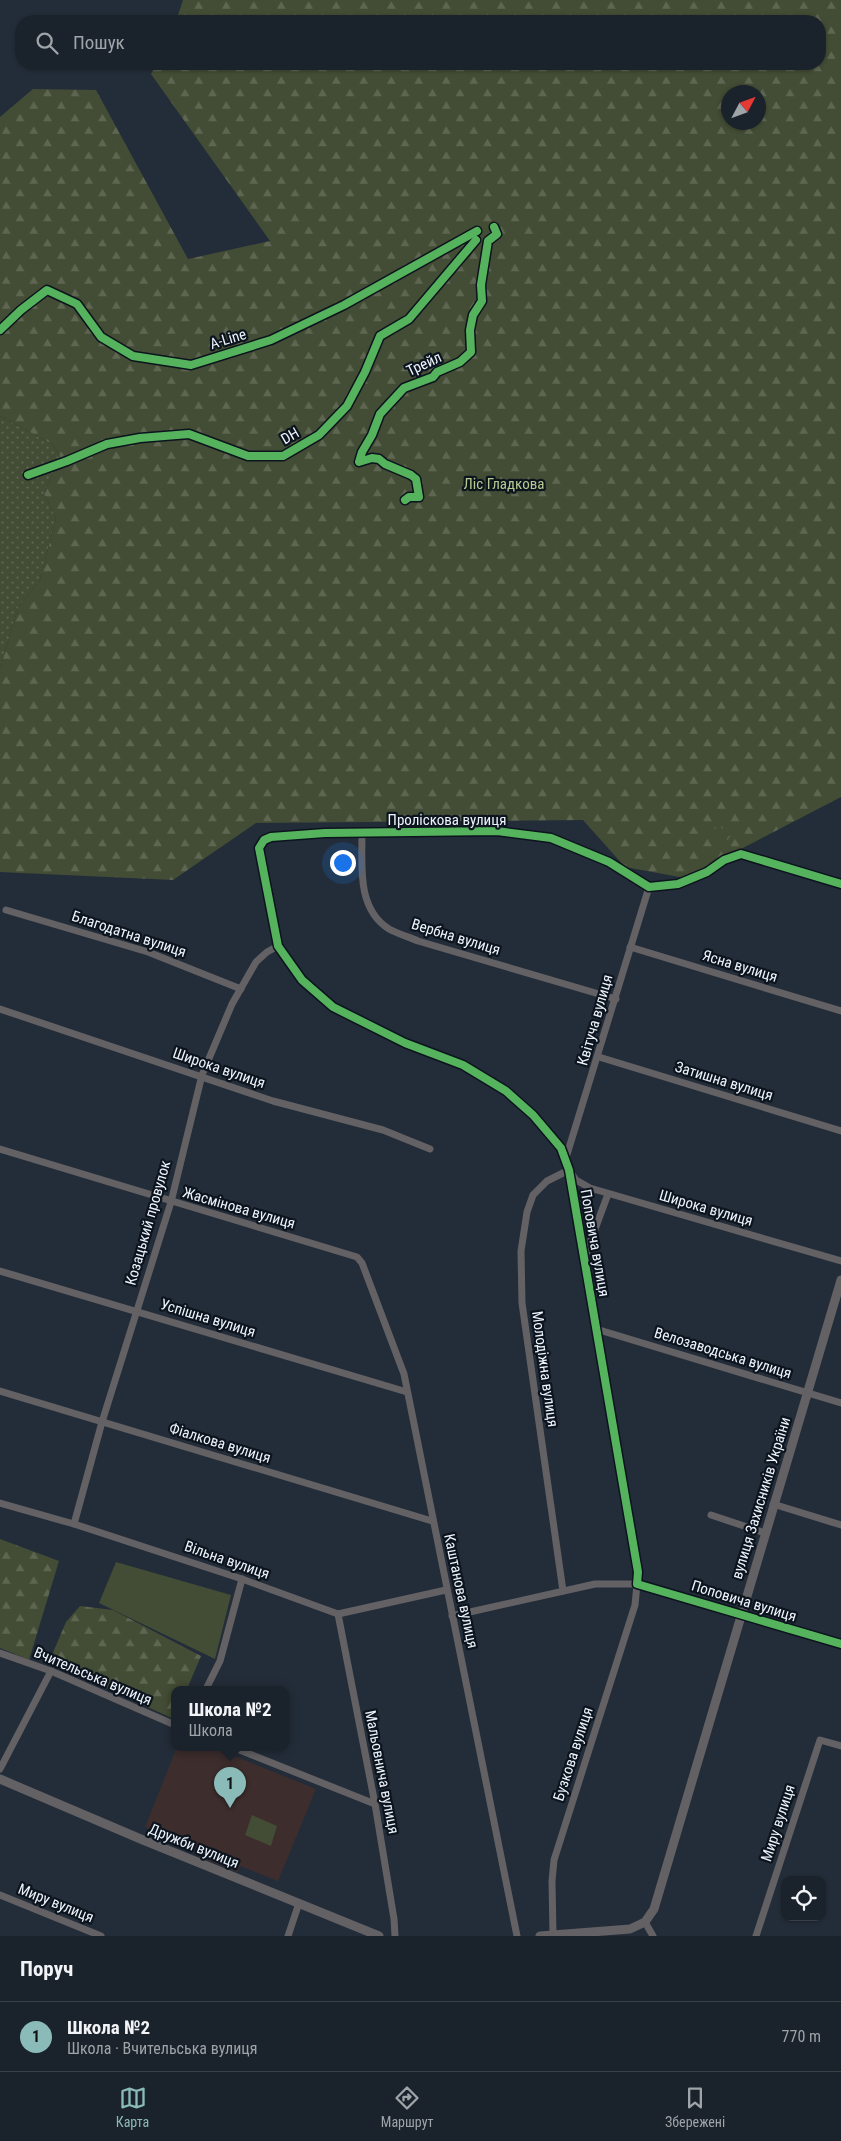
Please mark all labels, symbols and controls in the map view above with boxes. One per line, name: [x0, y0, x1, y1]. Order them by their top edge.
search box: [15, 15, 826, 70]
icon: search: [33, 29, 61, 57]
text: Пошук: [73, 31, 125, 54]
north arrow: [721, 85, 766, 130]
street label: A-Line: [208, 325, 248, 353]
street label: Трейл: [404, 348, 444, 380]
street label: DH: [278, 424, 302, 448]
park label: Ліс Гладкова: [464, 475, 544, 493]
street label: Проліскова вулиця: [388, 811, 506, 829]
your location: [330, 850, 356, 876]
street label: Благодатна вулиця: [70, 907, 188, 961]
street label: Вербна вулиця: [409, 915, 503, 959]
street label: Ясна вулиця: [700, 946, 780, 986]
street label: Квітуча вулиця: [573, 972, 617, 1068]
street label: Широка вулиця: [170, 1044, 268, 1092]
street label: Затишна вулиця: [673, 1058, 775, 1104]
street label: Козацький провулок: [122, 1159, 174, 1287]
street label: Жасмінова вулиця: [181, 1183, 297, 1233]
street label: Широка вулиця: [657, 1186, 755, 1230]
street label: Поповича вулиця: [577, 1188, 613, 1298]
street label: Успішна вулиця: [158, 1295, 258, 1341]
street label: Молодіжна вулиця: [528, 1310, 562, 1428]
street label: Велозаводська вулиця: [652, 1324, 794, 1382]
street label: вулиця Захисників України: [728, 1415, 794, 1581]
street label: Фіалкова вулиця: [167, 1419, 273, 1467]
street label: Каштанова вулиця: [440, 1532, 482, 1650]
street label: Вільна вулиця: [182, 1537, 272, 1583]
street label: Поповича вулиця: [689, 1576, 799, 1626]
street label: Вчительська вулиця: [31, 1643, 155, 1709]
popup: [171, 1686, 289, 1751]
text: Школа №2: [188, 1698, 272, 1721]
street label: Бузкова вулиця: [549, 1705, 597, 1803]
street label: Мальовнича вулиця: [361, 1709, 403, 1835]
text: Школа: [188, 1721, 233, 1740]
pin: 1: [214, 1767, 246, 1808]
street label: Миру вулиця: [757, 1782, 799, 1864]
street label: Дружби вулиця: [146, 1820, 242, 1872]
map controls: [781, 1876, 826, 1921]
button: locate: [781, 1876, 826, 1921]
street label: Миру вулиця: [16, 1880, 96, 1926]
text: Поруч: [20, 1957, 73, 1981]
text: Школа №2: [67, 2016, 150, 2039]
text: 1: [32, 2027, 40, 2046]
text: 770 m: [782, 2027, 821, 2046]
text: Школа · Вчительська вулиця: [67, 2039, 258, 2058]
tab: Карта: [116, 2084, 149, 2130]
tab: Маршрут: [381, 2084, 434, 2130]
tab: Збережені: [665, 2084, 725, 2130]

